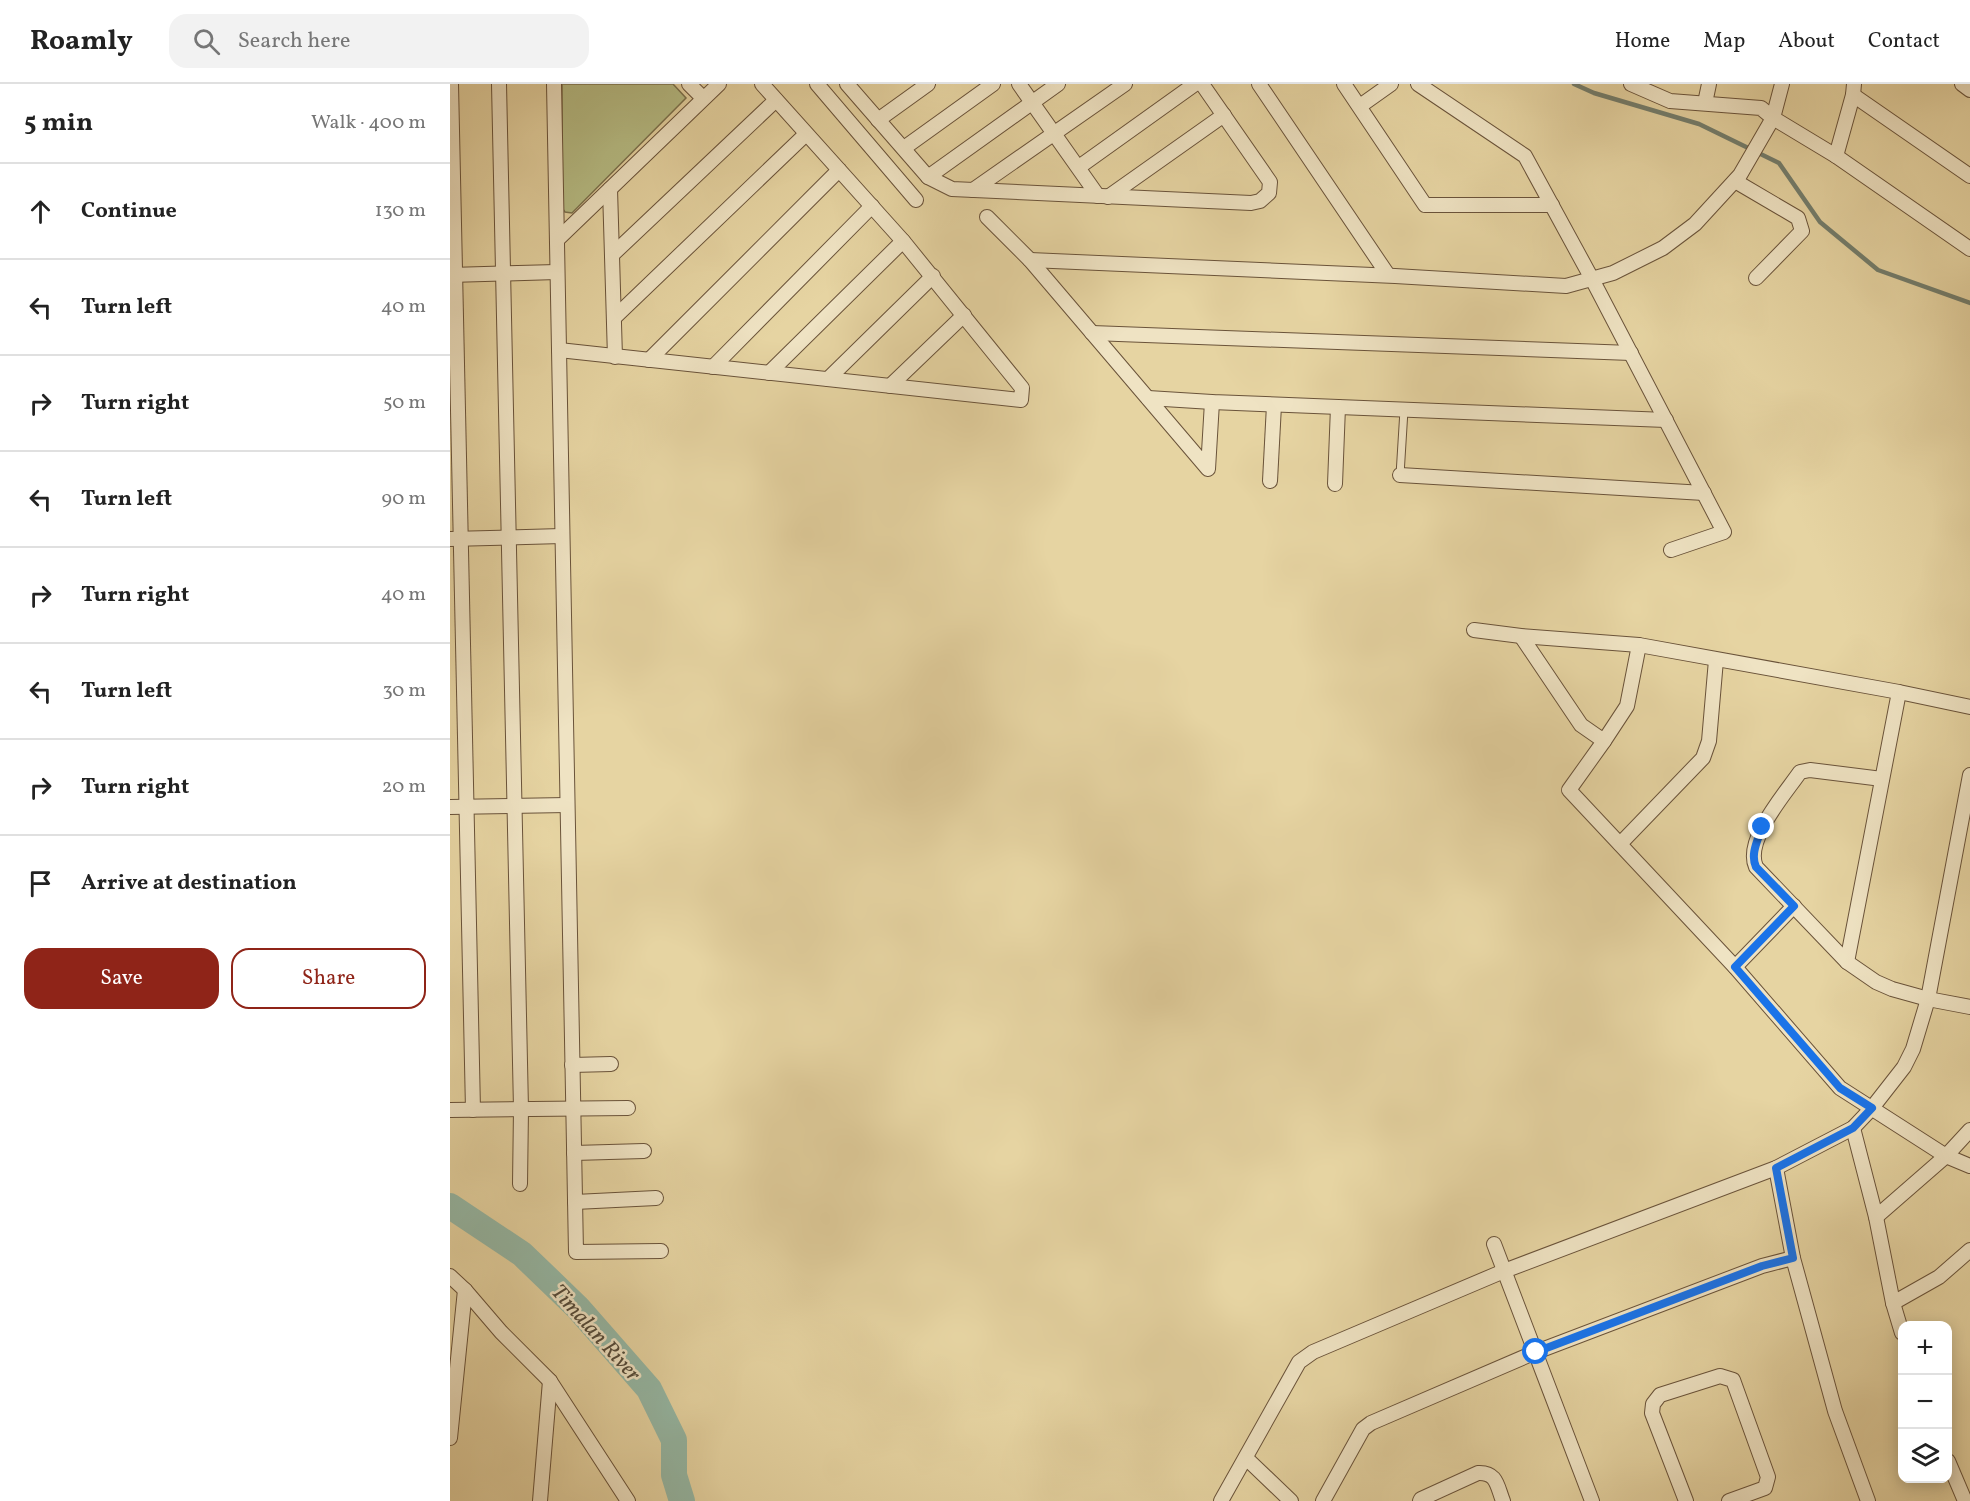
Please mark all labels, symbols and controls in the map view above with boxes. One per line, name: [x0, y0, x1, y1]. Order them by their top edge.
search box: [169, 14, 589, 68]
text: Roamly: [30, 22, 133, 61]
icon: search: [190, 25, 223, 58]
text: Search here: [238, 26, 350, 57]
text: Home: [1615, 27, 1670, 56]
text: Map: [1703, 27, 1745, 56]
text: About: [1778, 27, 1835, 56]
text: Contact: [1868, 27, 1940, 56]
text: 5 min: [24, 105, 93, 141]
text: Walk · 400 m: [311, 109, 426, 137]
icon: ahead: [24, 195, 57, 228]
text: Continue: [81, 196, 177, 227]
text: 130 m: [375, 197, 426, 225]
icon: left: [24, 291, 57, 324]
text: Turn left: [81, 292, 172, 323]
text: 40 m: [381, 293, 426, 321]
icon: right: [24, 387, 57, 420]
text: Turn right: [81, 388, 189, 419]
text: 50 m: [383, 389, 426, 417]
icon: left: [24, 483, 57, 516]
text: Turn left: [81, 484, 172, 515]
text: 90 m: [382, 485, 426, 513]
icon: right: [24, 579, 57, 612]
text: Turn right: [81, 580, 189, 611]
text: 40 m: [381, 581, 426, 609]
icon: left: [24, 675, 57, 708]
text: Turn left: [81, 676, 172, 707]
text: 30 m: [382, 677, 426, 705]
icon: right: [24, 771, 57, 804]
text: Turn right: [81, 772, 189, 803]
text: 20 m: [382, 773, 426, 801]
route end: [1748, 813, 1774, 839]
icon: arrive: [24, 867, 57, 900]
text: Arrive at destination: [81, 868, 297, 899]
button: Save: [24, 948, 219, 1009]
button: Share: [231, 948, 426, 1009]
water label: Timalan River: [543, 1278, 648, 1390]
map controls: [1898, 1321, 1952, 1483]
button: +: [1898, 1321, 1952, 1375]
route start: [1522, 1338, 1548, 1364]
button: −: [1898, 1375, 1952, 1429]
button: layers: [1898, 1429, 1952, 1483]

